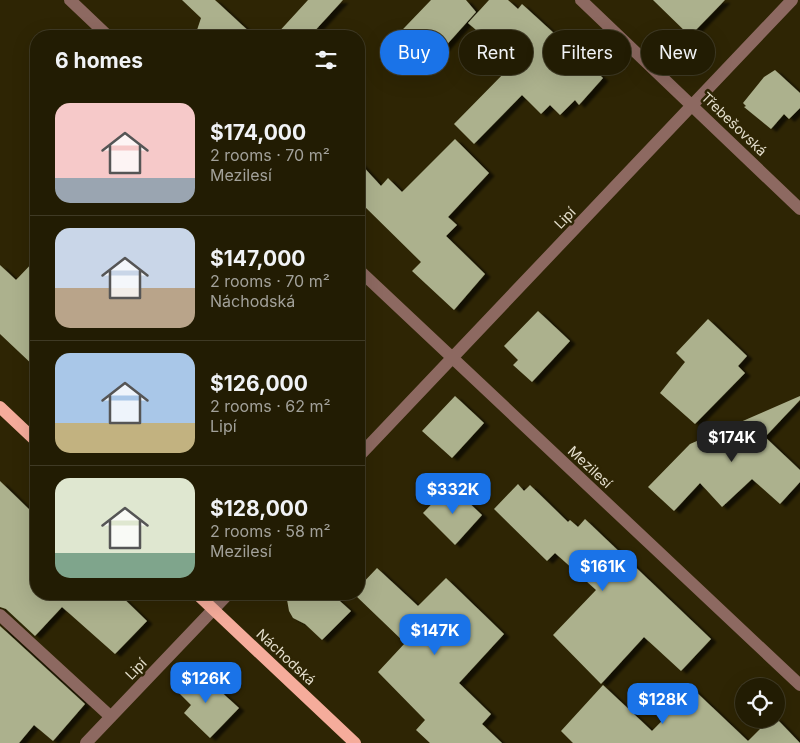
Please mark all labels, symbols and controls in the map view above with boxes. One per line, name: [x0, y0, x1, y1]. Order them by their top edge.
chip: Buy: [380, 30, 449, 75]
chip: Rent: [459, 30, 533, 75]
chip: Filters: [543, 30, 631, 75]
chip: New: [641, 30, 715, 75]
icon: filters: [312, 46, 340, 74]
text: 6 homes: [55, 48, 143, 73]
street label: Třebešovská: [698, 88, 771, 159]
text: $174,000: [210, 120, 306, 145]
icon: home: [95, 123, 155, 183]
text: 2 rooms · 70 m²: [210, 145, 330, 165]
text: Mezilesí: [210, 165, 272, 185]
street label: Lipí: [550, 203, 579, 232]
text: $147,000: [210, 246, 305, 271]
icon: home: [95, 248, 155, 308]
text: 2 rooms · 70 m²: [210, 271, 330, 291]
text: Náchodská: [210, 291, 295, 311]
text: $126,000: [210, 371, 308, 396]
icon: home: [95, 373, 155, 433]
text: 2 rooms · 62 m²: [210, 396, 331, 416]
text: Lipí: [210, 416, 237, 436]
pin: $174K: [697, 420, 767, 463]
text: $174K: [708, 427, 756, 447]
street label: Mezilesí: [565, 442, 616, 492]
pin: $332K: [418, 472, 488, 515]
text: $332K: [427, 479, 479, 499]
text: $128,000: [210, 496, 308, 521]
icon: home: [95, 498, 155, 558]
text: 2 rooms · 58 m²: [210, 521, 330, 541]
text: Mezilesí: [210, 541, 272, 561]
pin: $161K: [568, 550, 638, 592]
text: $161K: [580, 556, 626, 576]
pin: $147K: [400, 614, 470, 656]
text: $147K: [410, 620, 460, 640]
street label: Náchodská: [253, 625, 319, 688]
street label: Lipí: [121, 654, 150, 683]
pin: $126K: [171, 662, 241, 704]
text: $126K: [181, 668, 231, 688]
map controls: [735, 678, 785, 728]
button: locate: [735, 678, 785, 728]
pin: $128K: [628, 682, 698, 725]
text: $128K: [638, 689, 688, 709]

